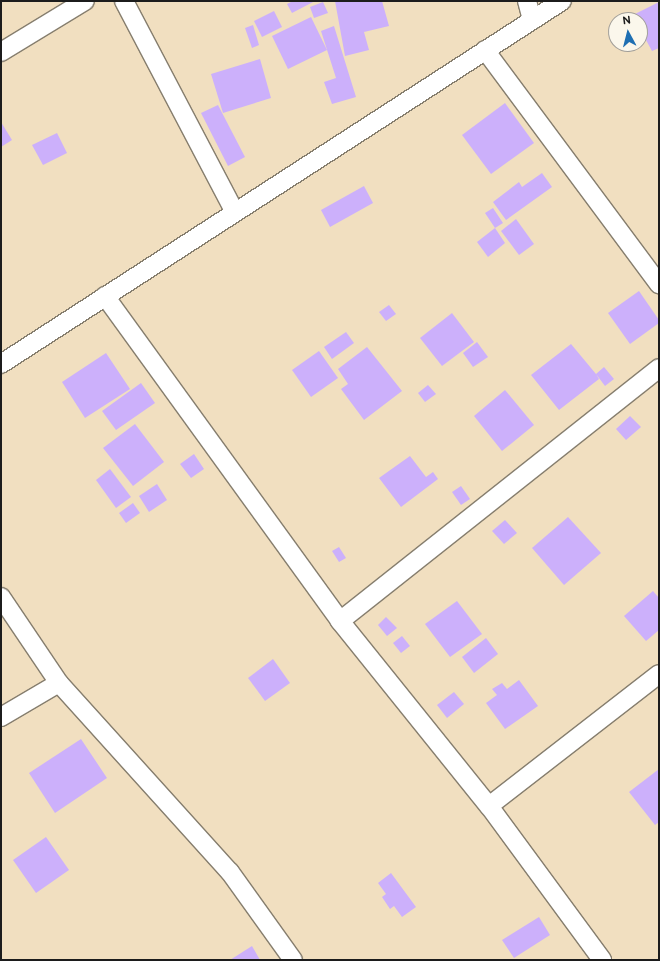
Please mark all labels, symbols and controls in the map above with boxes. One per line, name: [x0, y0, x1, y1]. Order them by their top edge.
north arrow: [608, 12, 648, 52]
text: N: [622, 14, 631, 28]

